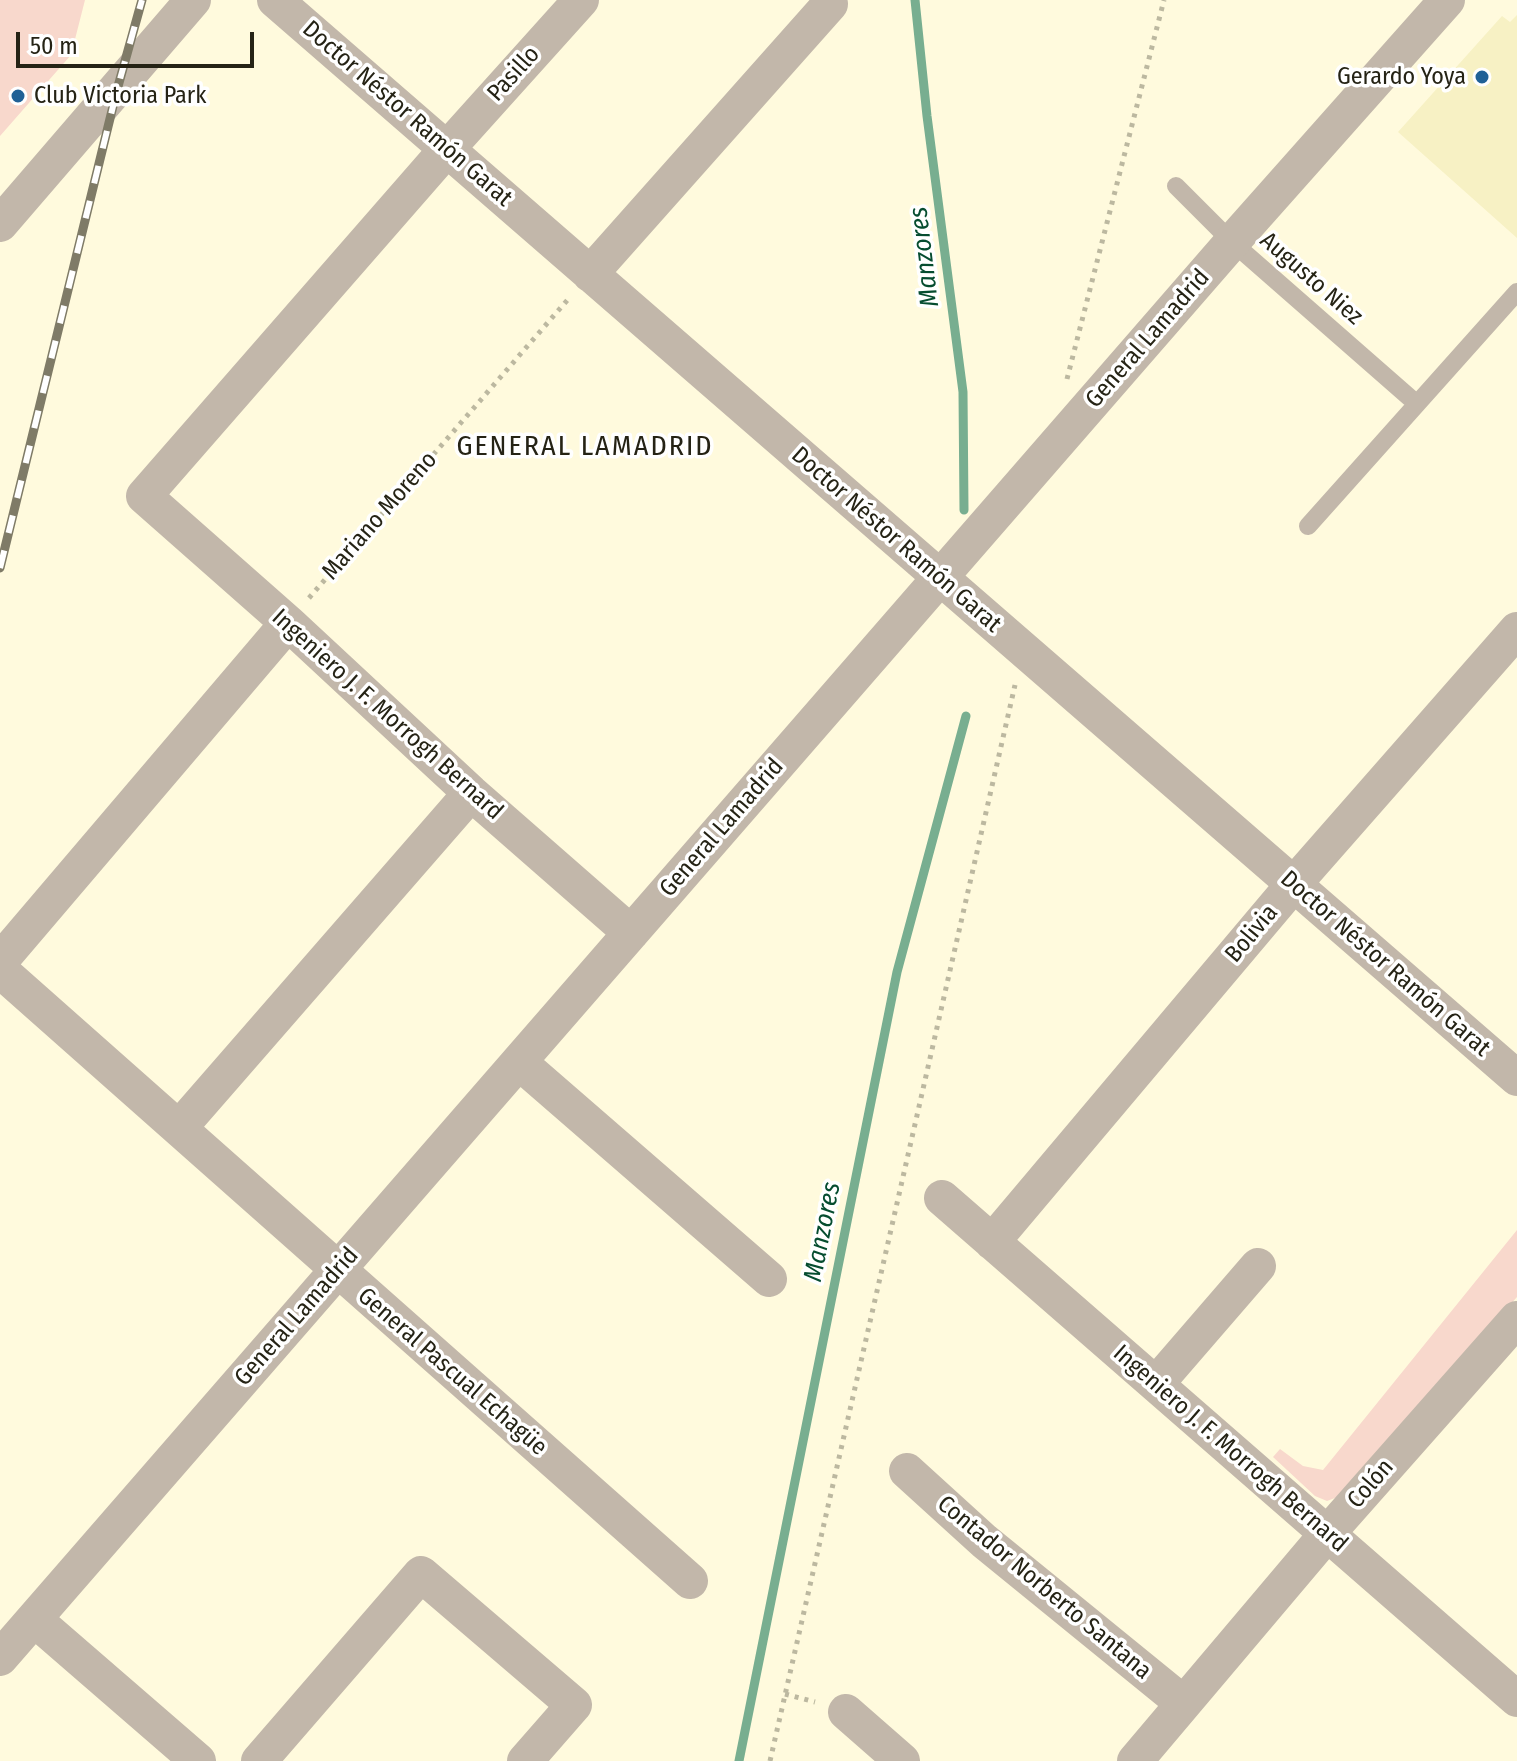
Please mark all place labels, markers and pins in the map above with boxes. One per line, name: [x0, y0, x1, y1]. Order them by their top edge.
place label: Gerardo Yoya: [1337, 63, 1466, 91]
marker: Gerardo Yoya: [1473, 68, 1491, 86]
place label: Club Victoria Park: [34, 82, 206, 110]
marker: Club Victoria Park: [9, 87, 27, 105]

